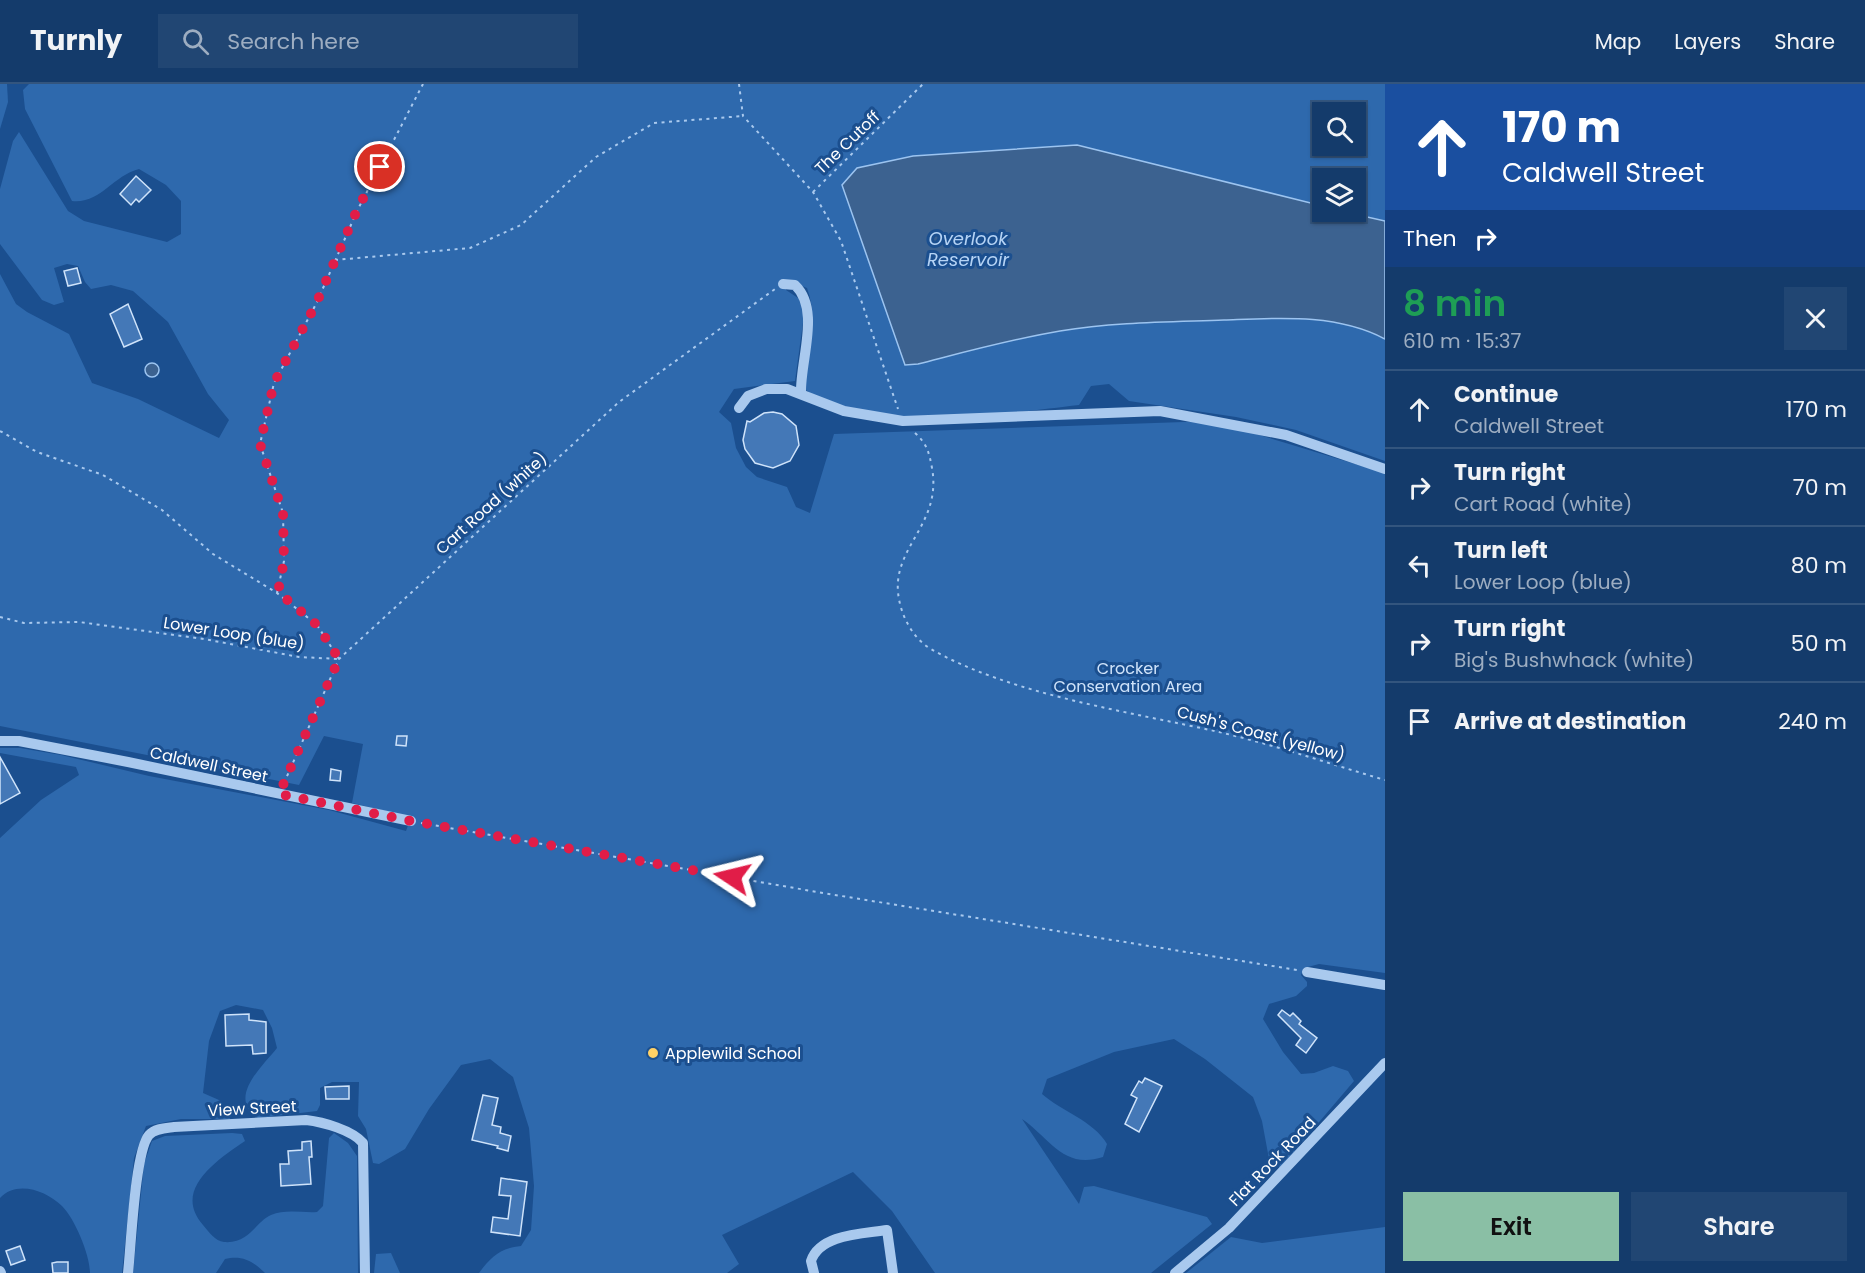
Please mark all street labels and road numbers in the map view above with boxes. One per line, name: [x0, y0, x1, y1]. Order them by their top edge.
street label: The Cutoff: [810, 106, 885, 179]
street label: Cart Road (white): [431, 447, 552, 560]
street label: Lower Loop (blue): [162, 611, 306, 656]
street label: Cush's Coast (yellow): [1174, 700, 1347, 767]
street label: Caldwell Street: [148, 741, 270, 788]
street label: View Street: [207, 1095, 297, 1122]
street label: Flat Rock Road: [1224, 1111, 1321, 1211]

